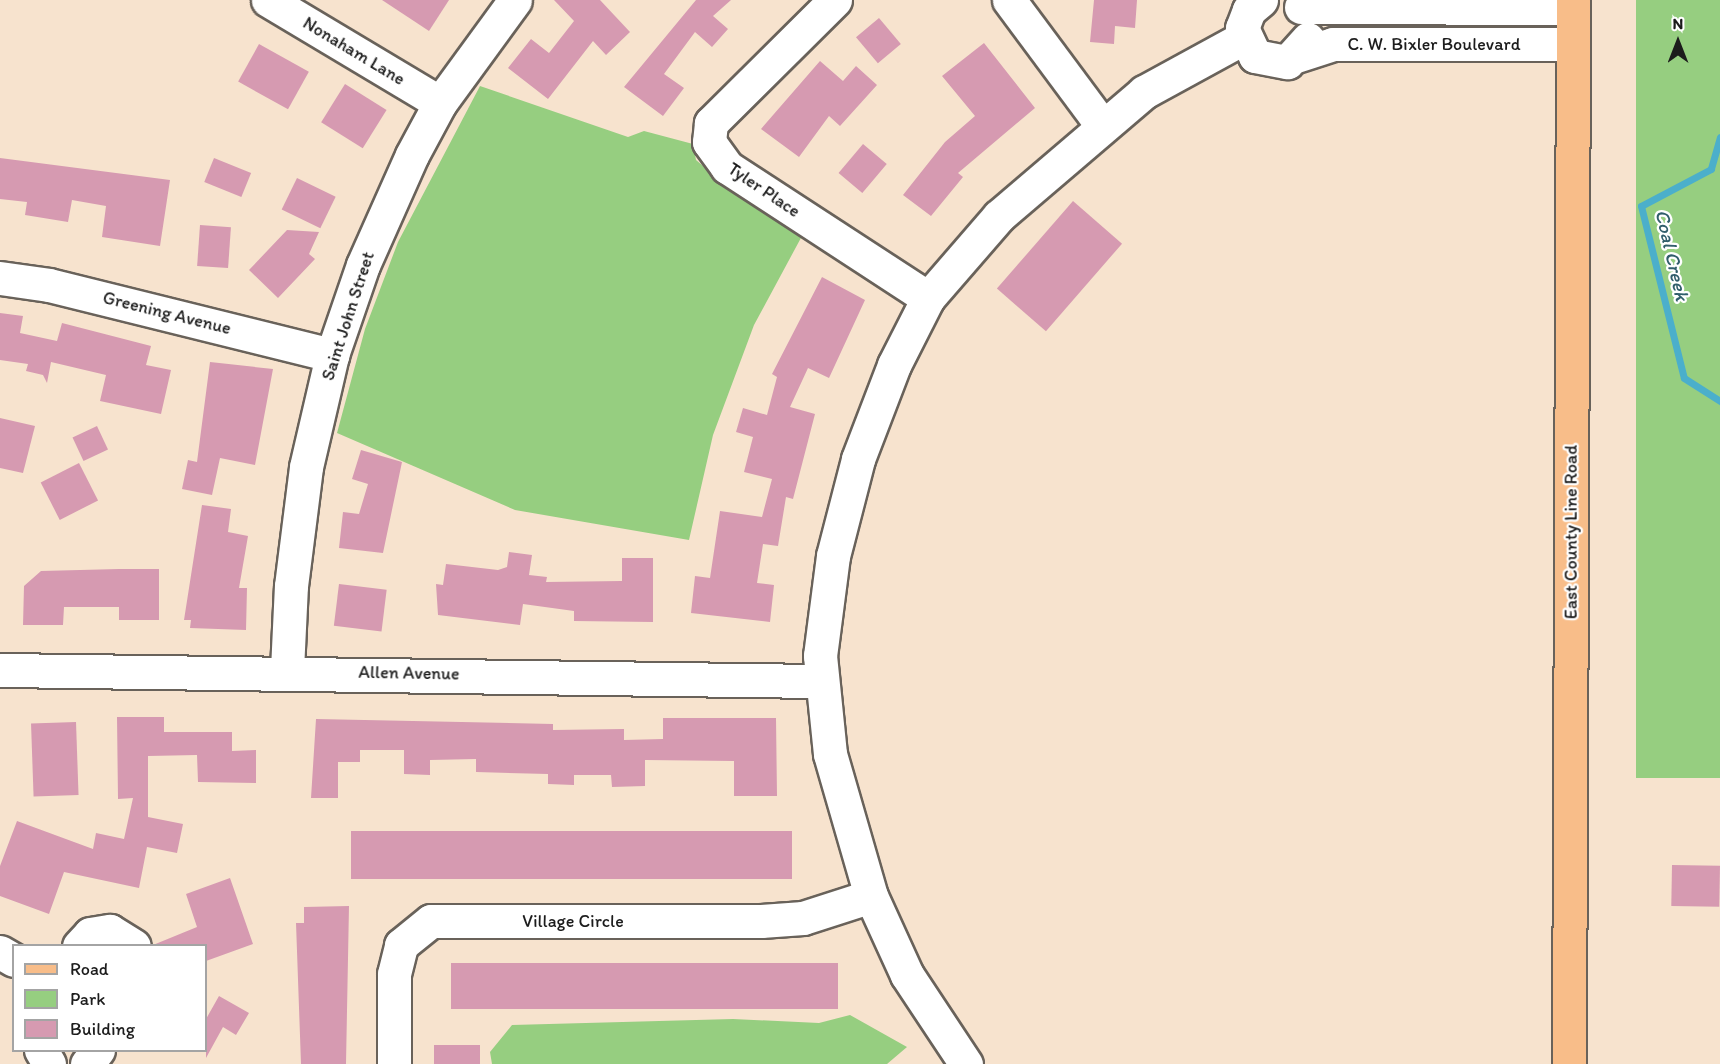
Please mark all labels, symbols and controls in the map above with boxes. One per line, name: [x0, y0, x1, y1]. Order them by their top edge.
street label: Nonaham Lane: [299, 12, 409, 90]
north arrow: [1648, 12, 1708, 72]
text: N: [1673, 14, 1683, 33]
street label: C. W. Bixler Boulevard: [1347, 33, 1521, 55]
street label: Tyler Place: [724, 158, 804, 222]
water label: Coal Creek: [1650, 207, 1694, 303]
street label: Saint John Street: [317, 249, 379, 383]
street label: Greening Avenue: [101, 287, 233, 339]
street label: East County Line Road: [1560, 445, 1582, 619]
street label: Allen Avenue: [358, 661, 460, 685]
street label: Village Circle: [522, 910, 624, 932]
legend: [12, 944, 207, 1052]
text: Road: [70, 958, 109, 980]
text: Park: [70, 988, 105, 1010]
text: Building: [70, 1018, 135, 1040]

